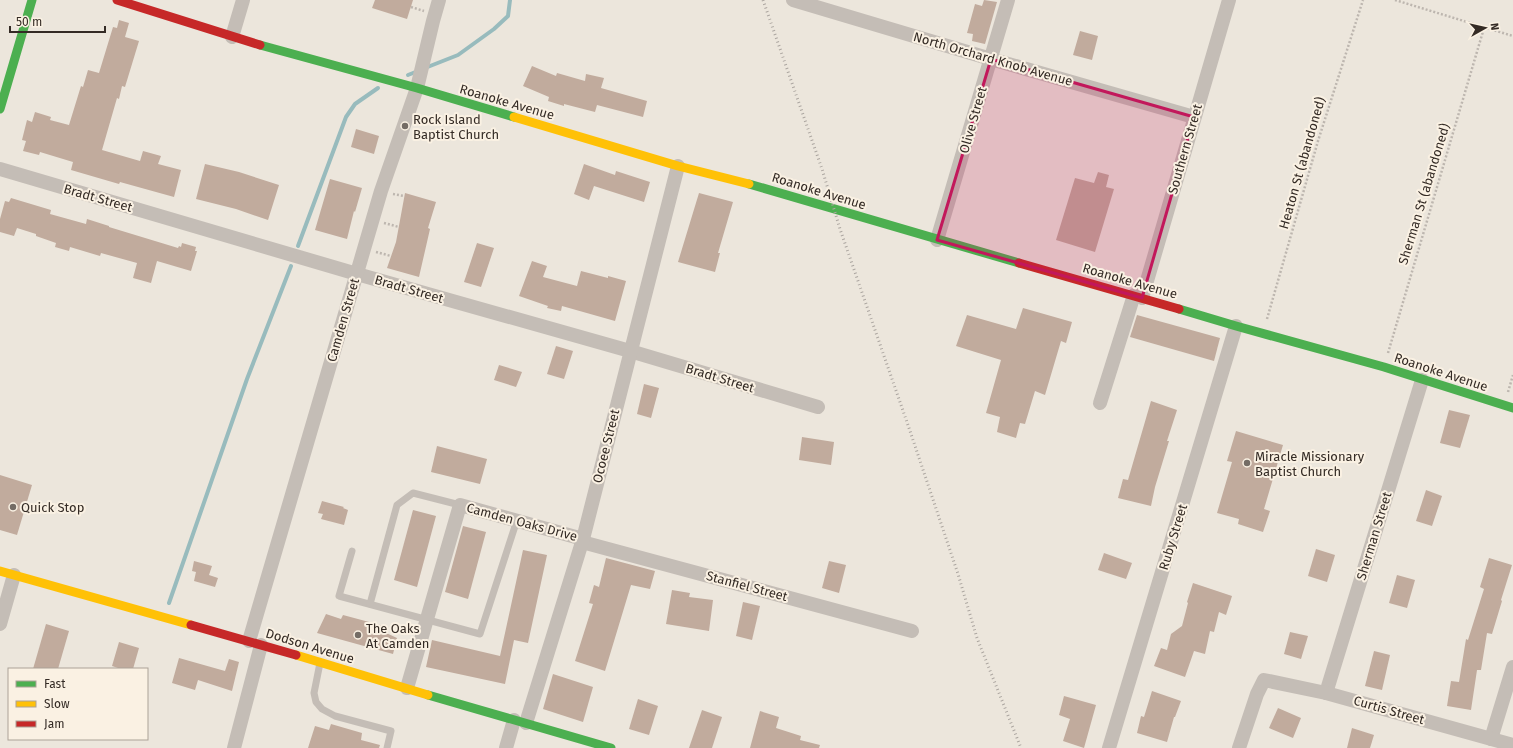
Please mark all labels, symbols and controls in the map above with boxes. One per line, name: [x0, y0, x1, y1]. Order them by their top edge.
scale bar: [10, 8, 105, 34]
north arrow: [1465, 8, 1505, 48]
text: 50 m: [16, 15, 42, 29]
text: N: [1487, 22, 1501, 31]
street label: North Orchard Knob Avenue: [912, 29, 1074, 89]
street label: Roanoke Avenue: [458, 81, 556, 123]
street label: Olive Street: [956, 85, 990, 155]
street label: Heaton St (abandoned): [1276, 95, 1328, 231]
street label: Southern Street: [1165, 102, 1205, 196]
place label: Rock Island Baptist Church: [413, 112, 499, 142]
marker: Rock Island Baptist Church: [400, 121, 410, 131]
street label: Sherman St (abandoned): [1395, 122, 1453, 266]
street label: Roanoke Avenue: [770, 170, 868, 212]
street label: Bradt Street: [62, 181, 134, 215]
street label: Roanoke Avenue: [1081, 260, 1179, 302]
street label: Bradt Street: [373, 272, 445, 306]
street label: Camden Street: [324, 276, 362, 364]
street label: Roanoke Avenue: [1392, 350, 1490, 394]
street label: Bradt Street: [684, 360, 756, 396]
street label: Ocoee Street: [590, 407, 622, 484]
place label: Miracle Missionary Baptist Church: [1255, 449, 1365, 479]
marker: Miracle Missionary Baptist Church: [1242, 458, 1252, 468]
street label: Sherman Street: [1353, 490, 1395, 582]
place label: Quick Stop: [21, 500, 84, 515]
street label: Camden Oaks Drive: [465, 500, 579, 544]
marker: Quick Stop: [8, 502, 18, 512]
street label: Ruby Street: [1156, 502, 1190, 572]
street label: Stanfiel Street: [705, 568, 790, 604]
place label: The Oaks At Camden: [366, 621, 429, 651]
street label: Dodson Avenue: [264, 625, 356, 667]
marker: The Oaks At Camden: [353, 630, 363, 640]
legend: [8, 668, 148, 740]
text: Fast: [44, 677, 66, 691]
street label: Curtis Street: [1352, 693, 1426, 727]
text: Slow: [44, 697, 70, 711]
text: Jam: [44, 717, 64, 731]

